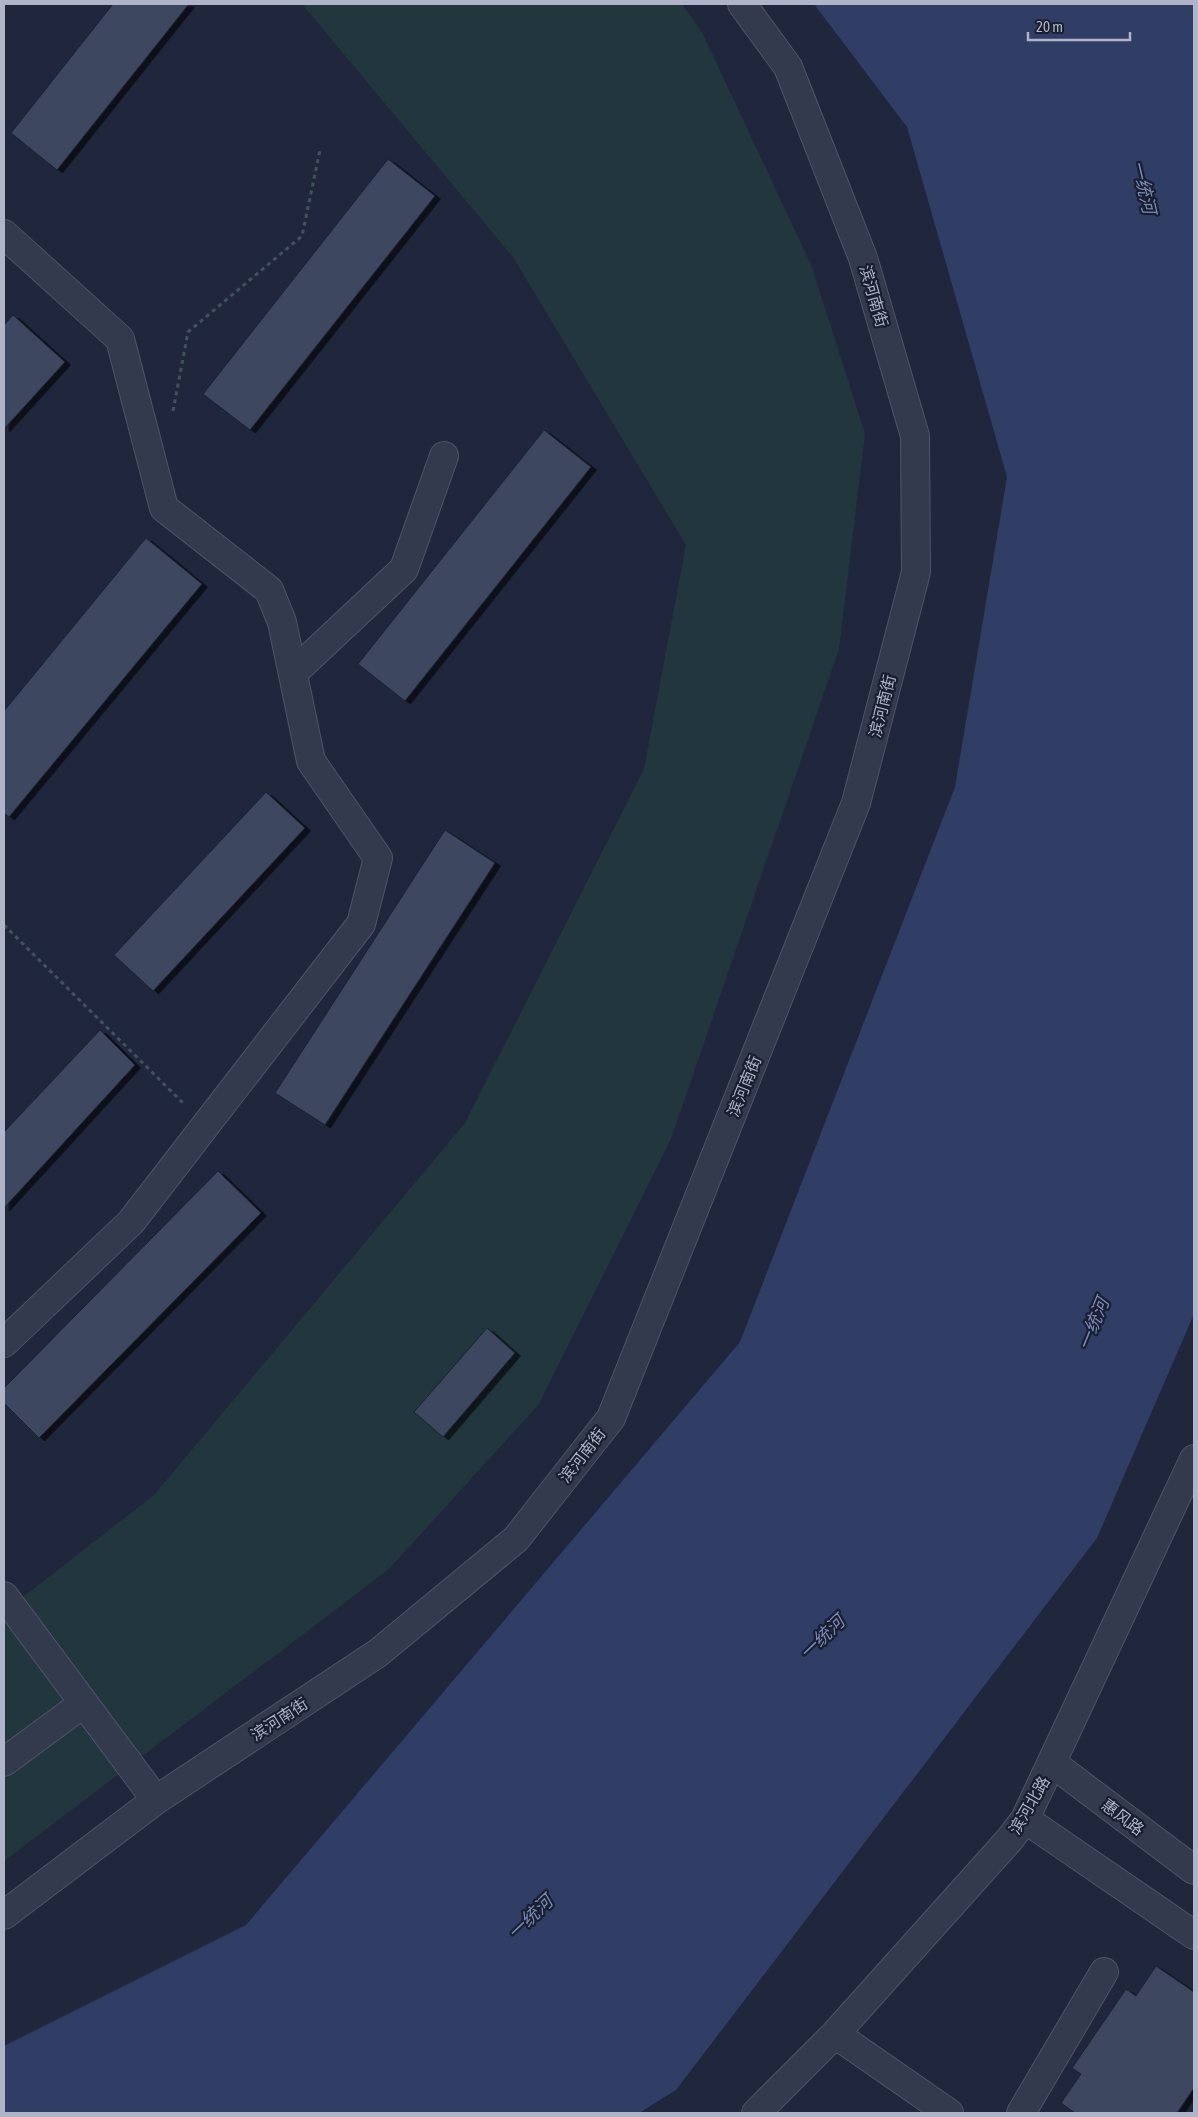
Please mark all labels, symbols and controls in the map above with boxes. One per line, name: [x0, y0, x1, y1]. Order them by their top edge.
scale bar: [1028, 10, 1130, 42]
text: 20 m: [1036, 18, 1063, 35]
water label: 一统河: [1128, 158, 1161, 219]
street label: 滨河南街: [857, 263, 891, 329]
street label: 滨河南街: [866, 673, 898, 739]
street label: 滨河南街: [724, 1053, 764, 1119]
water label: 一统河: [1073, 1292, 1114, 1353]
street label: 滨河南街: [555, 1424, 609, 1486]
water label: 一统河: [795, 1609, 851, 1663]
street label: 滨河南街: [247, 1694, 311, 1744]
street label: 滨河北路: [1005, 1773, 1053, 1837]
street label: 惠风路: [1098, 1795, 1148, 1839]
water label: 一统河: [503, 1889, 559, 1943]

